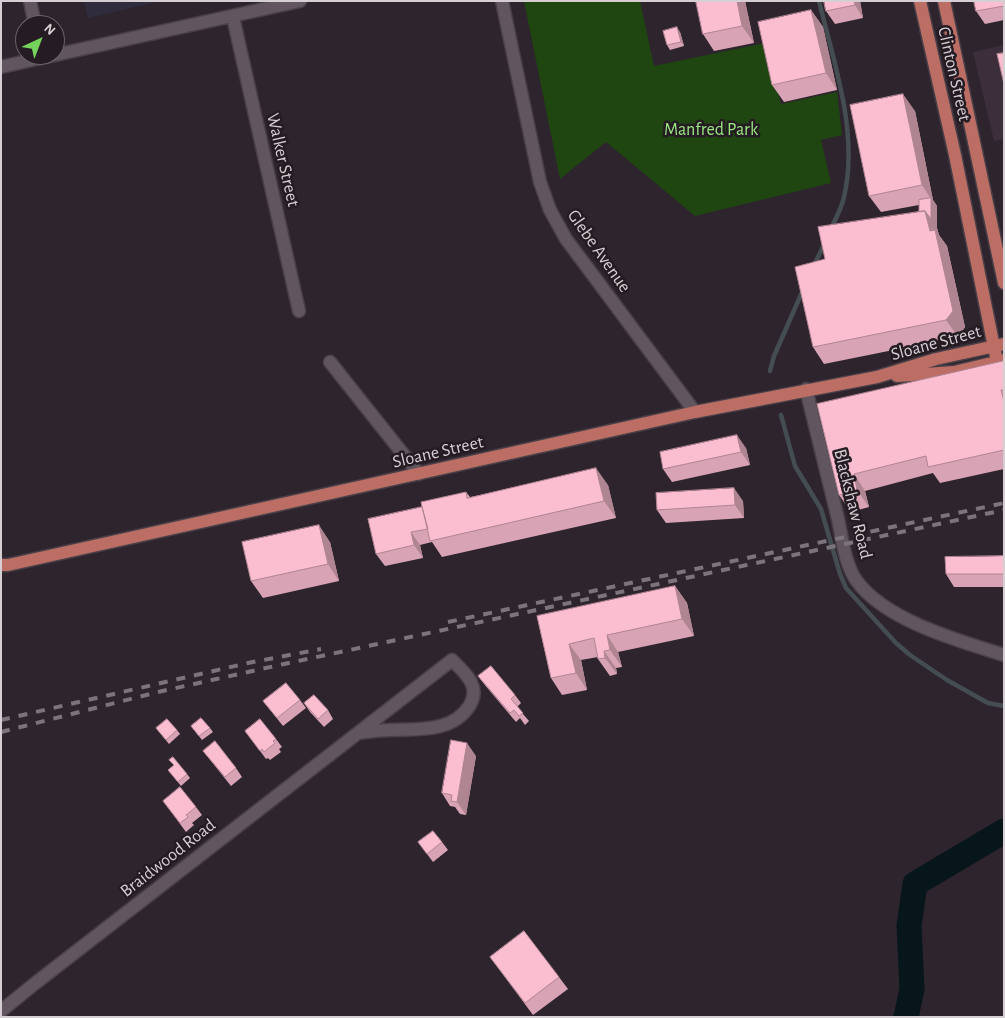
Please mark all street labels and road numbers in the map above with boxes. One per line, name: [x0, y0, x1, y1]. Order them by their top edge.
street label: Clinton Street: [933, 25, 975, 123]
street label: Walker Street: [262, 111, 304, 209]
street label: Glebe Avenue: [563, 205, 635, 297]
street label: Sloane Street: [888, 321, 984, 365]
street label: Sloane Street: [390, 431, 486, 473]
street label: Blackshaw Road: [829, 447, 877, 561]
street label: Braidwood Road: [116, 814, 220, 902]

